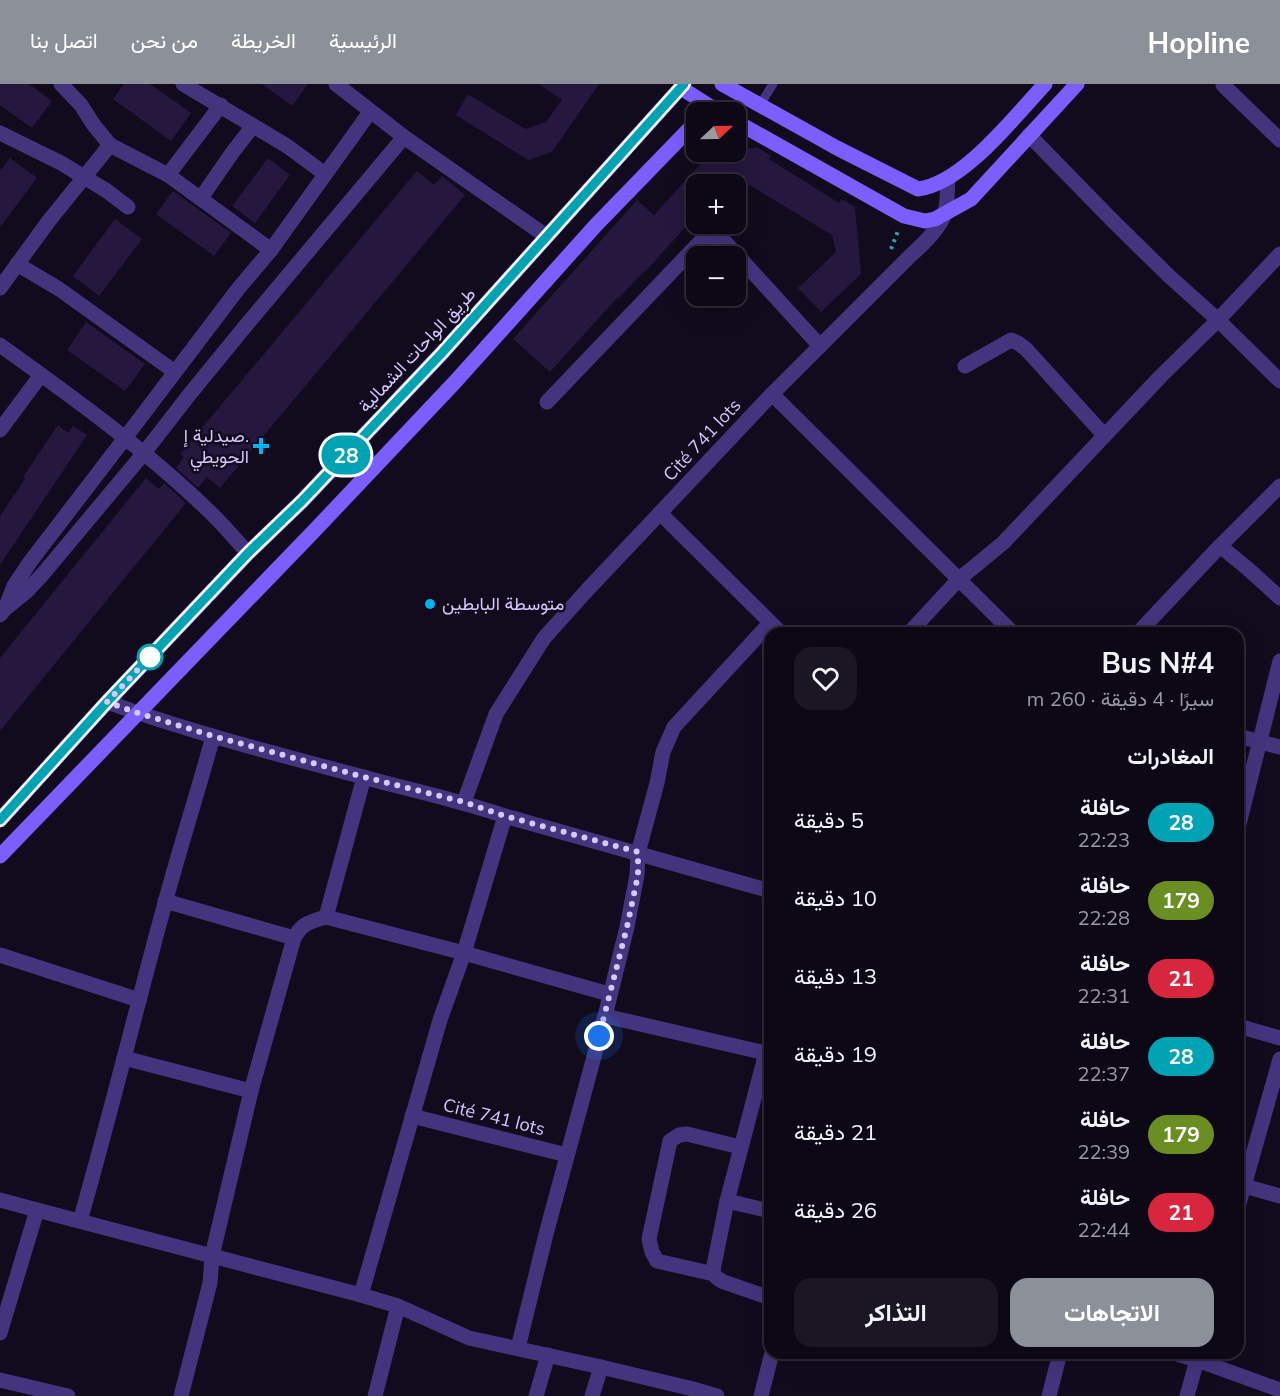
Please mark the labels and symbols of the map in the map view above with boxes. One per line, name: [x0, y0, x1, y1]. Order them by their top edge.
north arrow: [686, 102, 746, 162]
street label: طريق الواحات الشمالية: [353, 282, 480, 417]
street label: Cité 741 lots: [658, 394, 746, 486]
place label: صيدلية إ. الحويطي: [184, 424, 249, 472]
line badge: 28: [319, 436, 373, 475]
marker: صيدلية إ. الحويطي: [254, 439, 268, 453]
place label: متوسطة البابطين: [442, 592, 564, 615]
marker: متوسطة البابطين: [423, 597, 437, 611]
unlabelled marker: [137, 644, 163, 670]
your location: [584, 1021, 614, 1051]
street label: Cité 741 lots: [441, 1093, 547, 1140]

